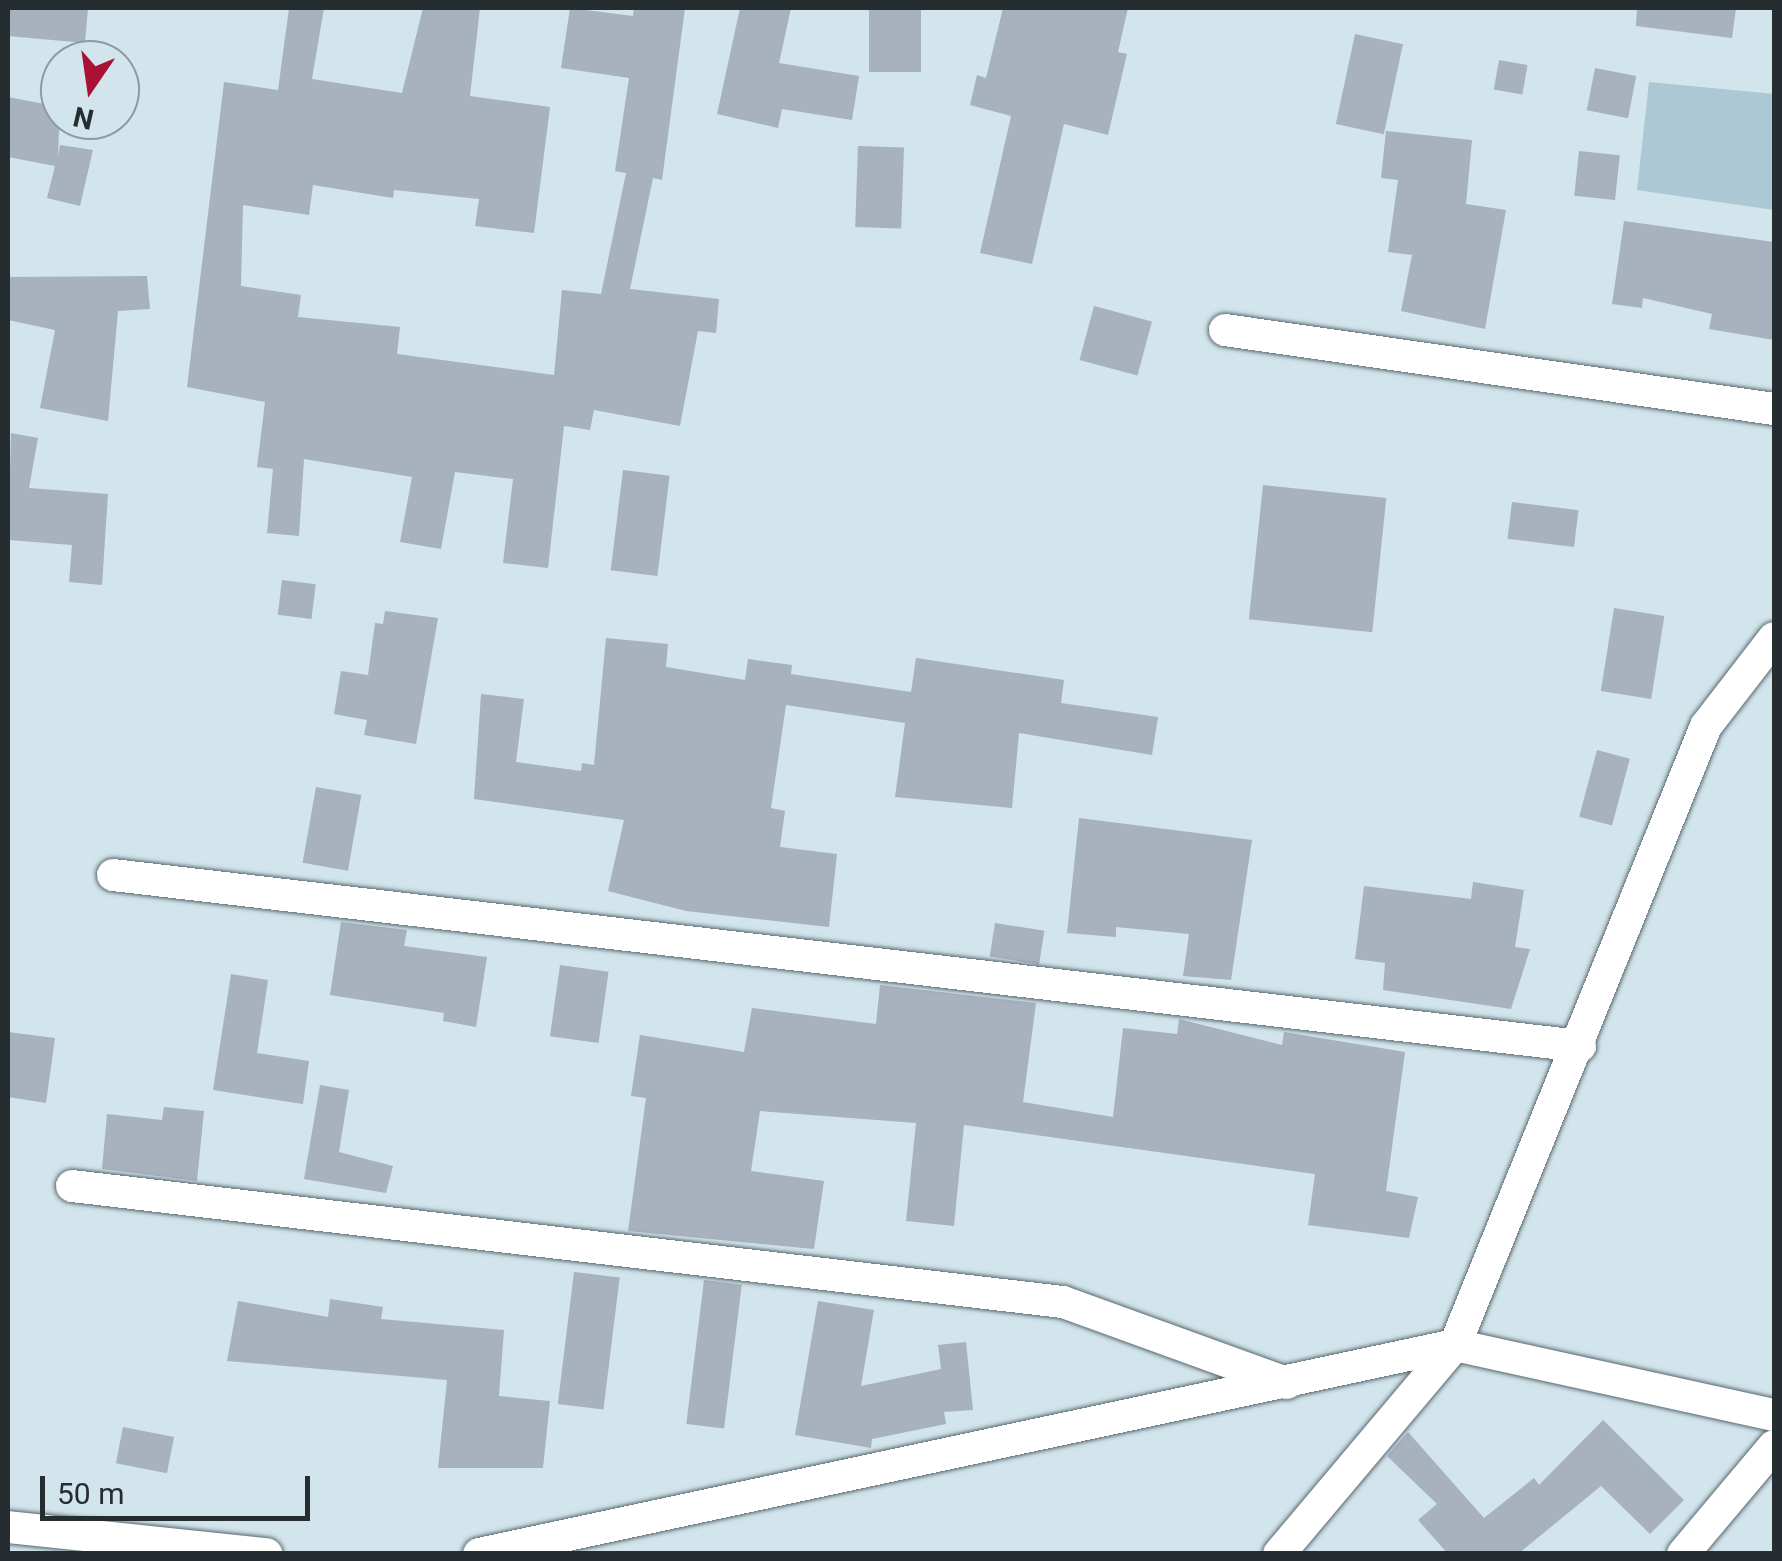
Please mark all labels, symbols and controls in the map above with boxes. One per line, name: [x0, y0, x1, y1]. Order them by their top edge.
north arrow: [40, 40, 140, 140]
text: N: [70, 99, 97, 136]
scale bar: [45, 1456, 315, 1518]
text: 50 m: [57, 1476, 124, 1511]

